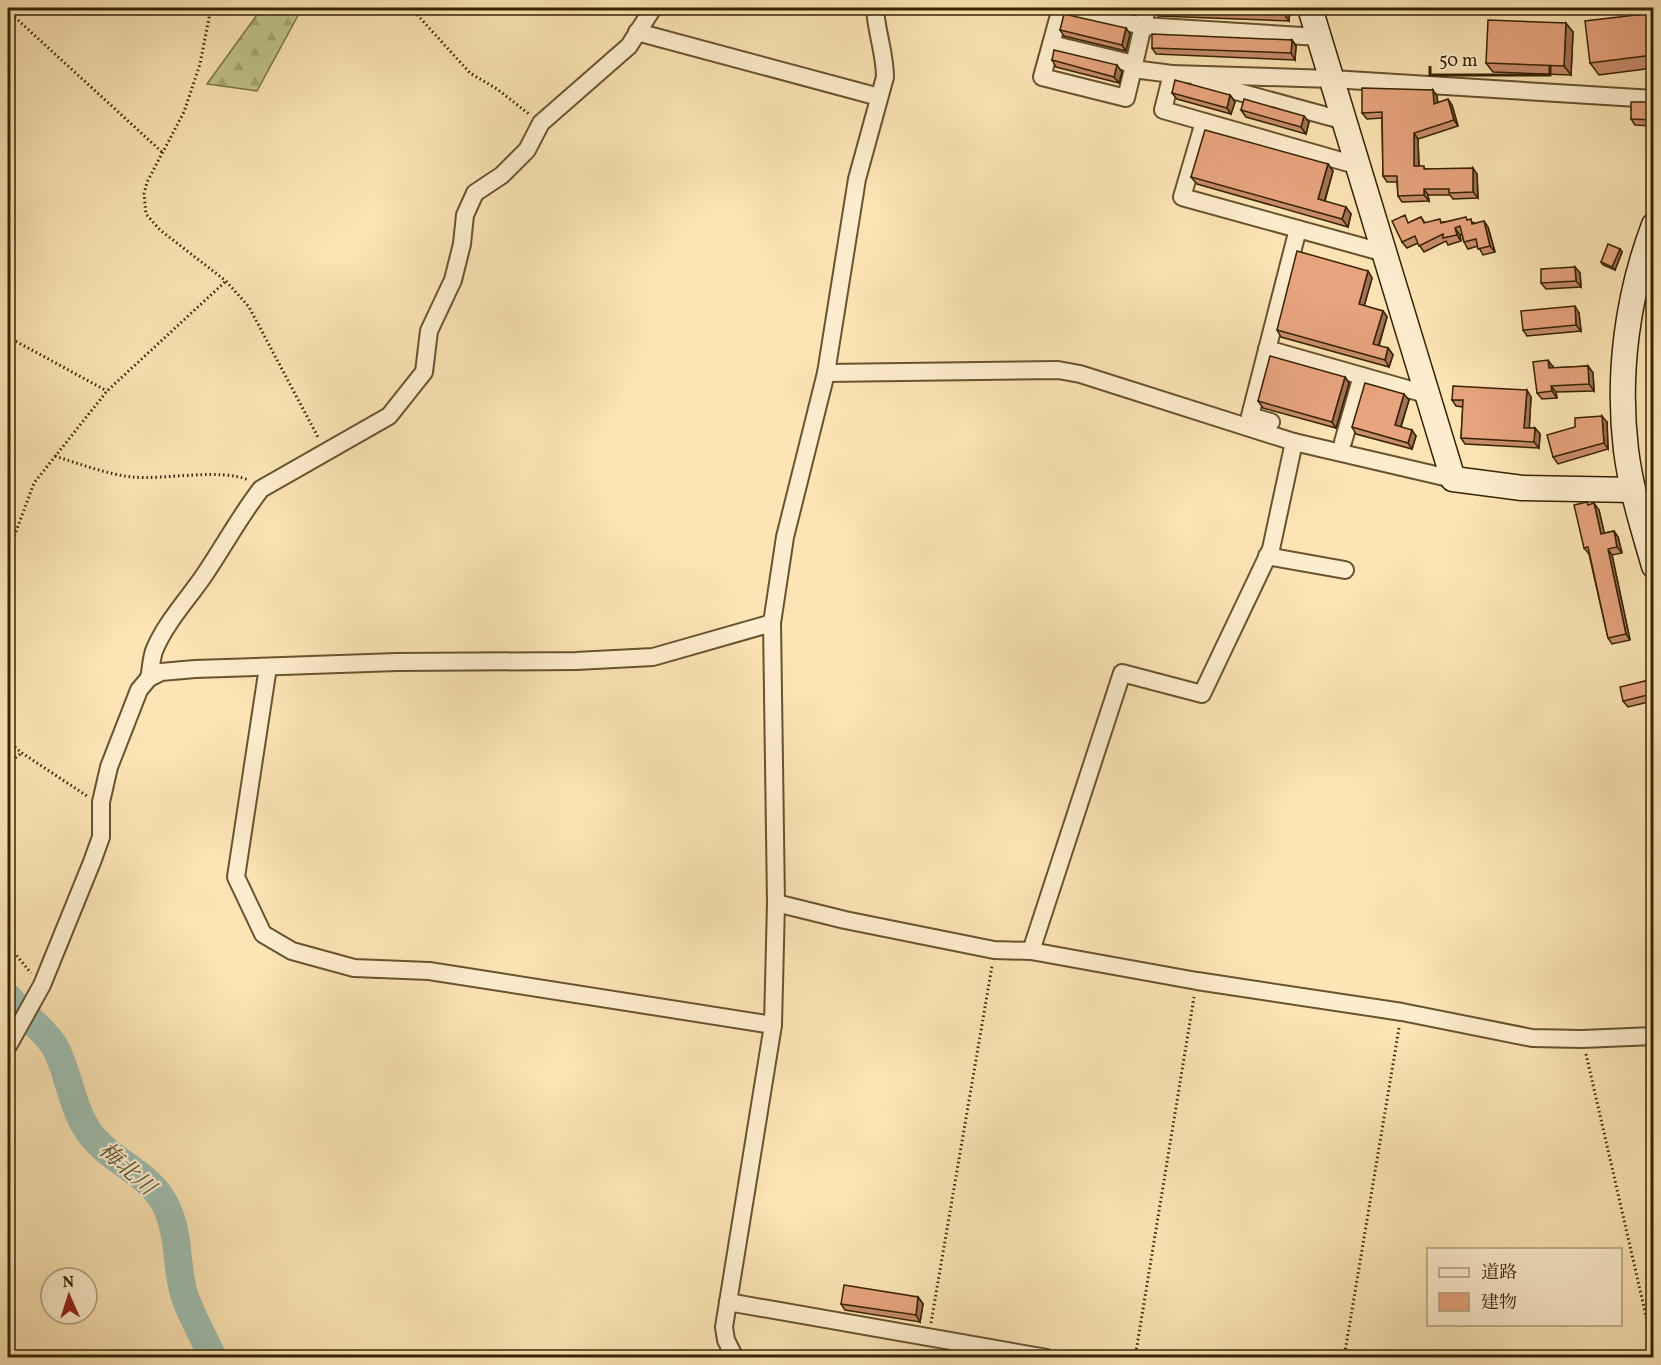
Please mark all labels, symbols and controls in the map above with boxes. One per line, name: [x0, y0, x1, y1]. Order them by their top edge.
scale bar: [1430, 39, 1550, 77]
text: 50 m: [1439, 49, 1478, 74]
water label: 梅北川: [91, 1136, 163, 1205]
legend: [1427, 1248, 1622, 1326]
text: 道路: [1481, 1261, 1517, 1286]
north arrow: [39, 1266, 99, 1326]
text: N: [62, 1272, 75, 1294]
text: 建物: [1481, 1291, 1517, 1316]

